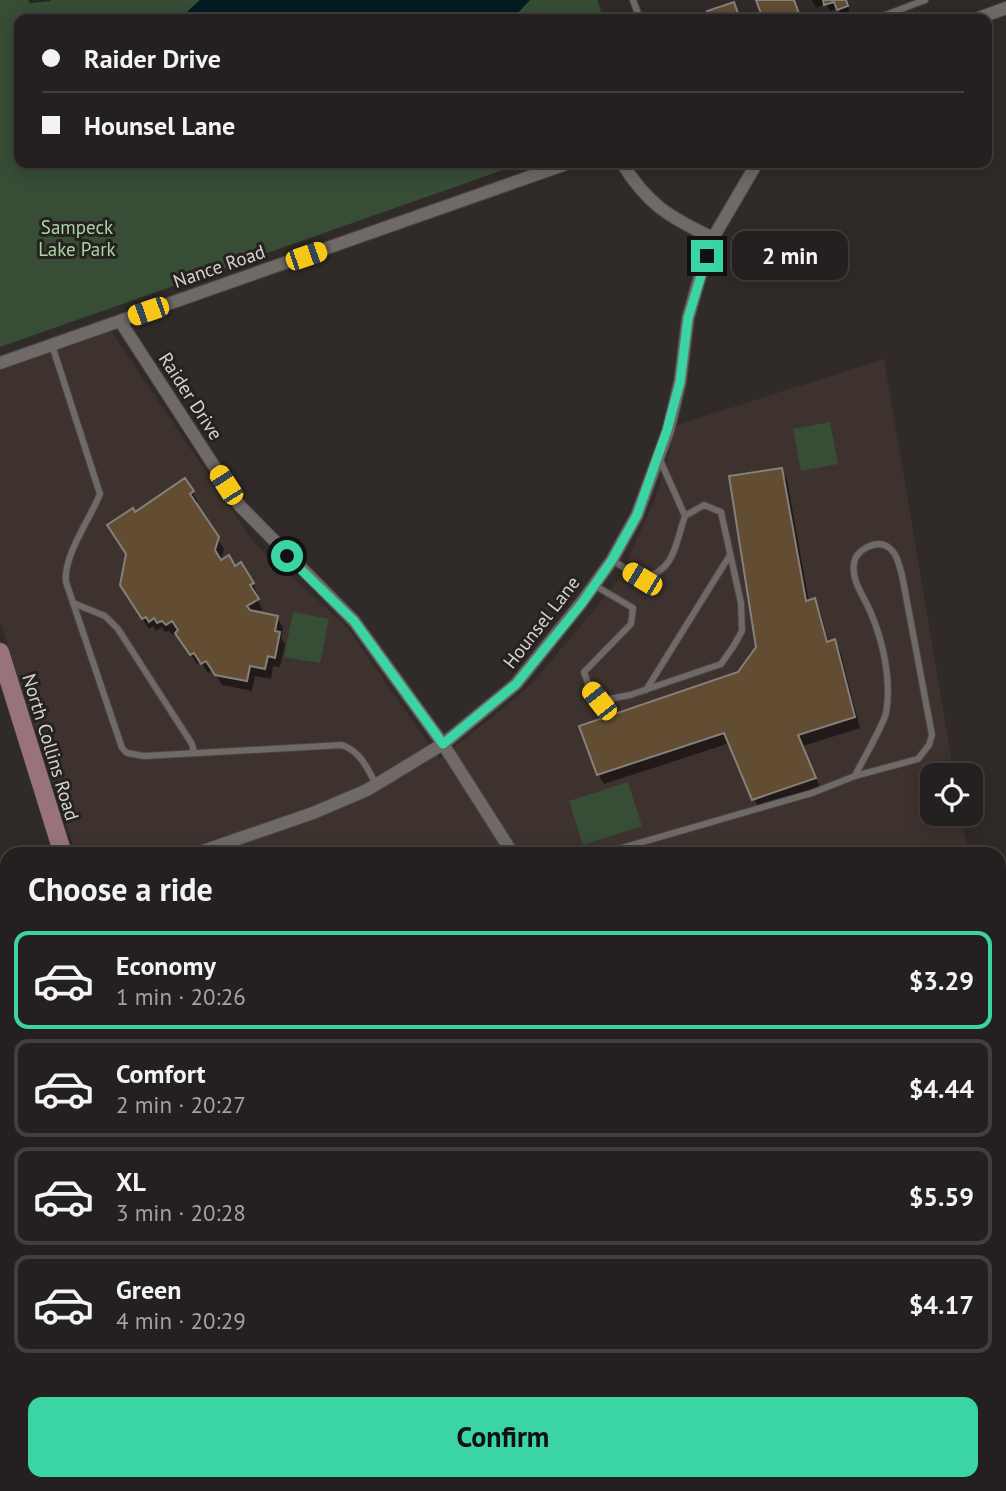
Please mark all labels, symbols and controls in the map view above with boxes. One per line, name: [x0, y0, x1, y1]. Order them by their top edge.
text: Raider Drive: [84, 42, 221, 75]
text: Hounsel Lane: [84, 109, 235, 142]
park label: Sampeck Lake Park: [38, 215, 116, 261]
callout: 2 min: [732, 232, 847, 280]
street label: Nance Road: [170, 239, 268, 293]
car: [283, 239, 330, 273]
route end: [691, 240, 723, 272]
text: 2 min: [762, 241, 818, 270]
car: [125, 294, 172, 328]
street label: Raider Drive: [154, 348, 228, 444]
car: [206, 462, 247, 508]
route start: [271, 540, 303, 572]
car: [619, 559, 666, 599]
street label: Hounsel Lane: [497, 571, 585, 673]
street label: North Collins Road: [17, 671, 85, 823]
car: [578, 678, 621, 724]
map controls: [920, 763, 983, 826]
button: locate: [920, 763, 983, 826]
text: Choose a ride: [28, 868, 213, 910]
icon: car: [32, 949, 95, 1012]
text: Economy: [116, 949, 216, 982]
text: $3.29: [909, 964, 974, 997]
text: 1 min · 20:26: [116, 982, 246, 1011]
icon: car: [32, 1057, 95, 1120]
text: Comfort: [116, 1057, 206, 1090]
text: $4.44: [909, 1072, 974, 1105]
text: 2 min · 20:27: [116, 1090, 246, 1119]
icon: car: [32, 1165, 95, 1228]
text: XL: [116, 1165, 146, 1198]
text: $5.59: [909, 1180, 974, 1213]
text: 3 min · 20:28: [116, 1198, 246, 1227]
icon: car: [32, 1273, 95, 1336]
text: Green: [116, 1273, 181, 1306]
text: $4.17: [909, 1288, 974, 1321]
text: 4 min · 20:29: [116, 1306, 246, 1335]
button: Confirm: [28, 1397, 978, 1477]

